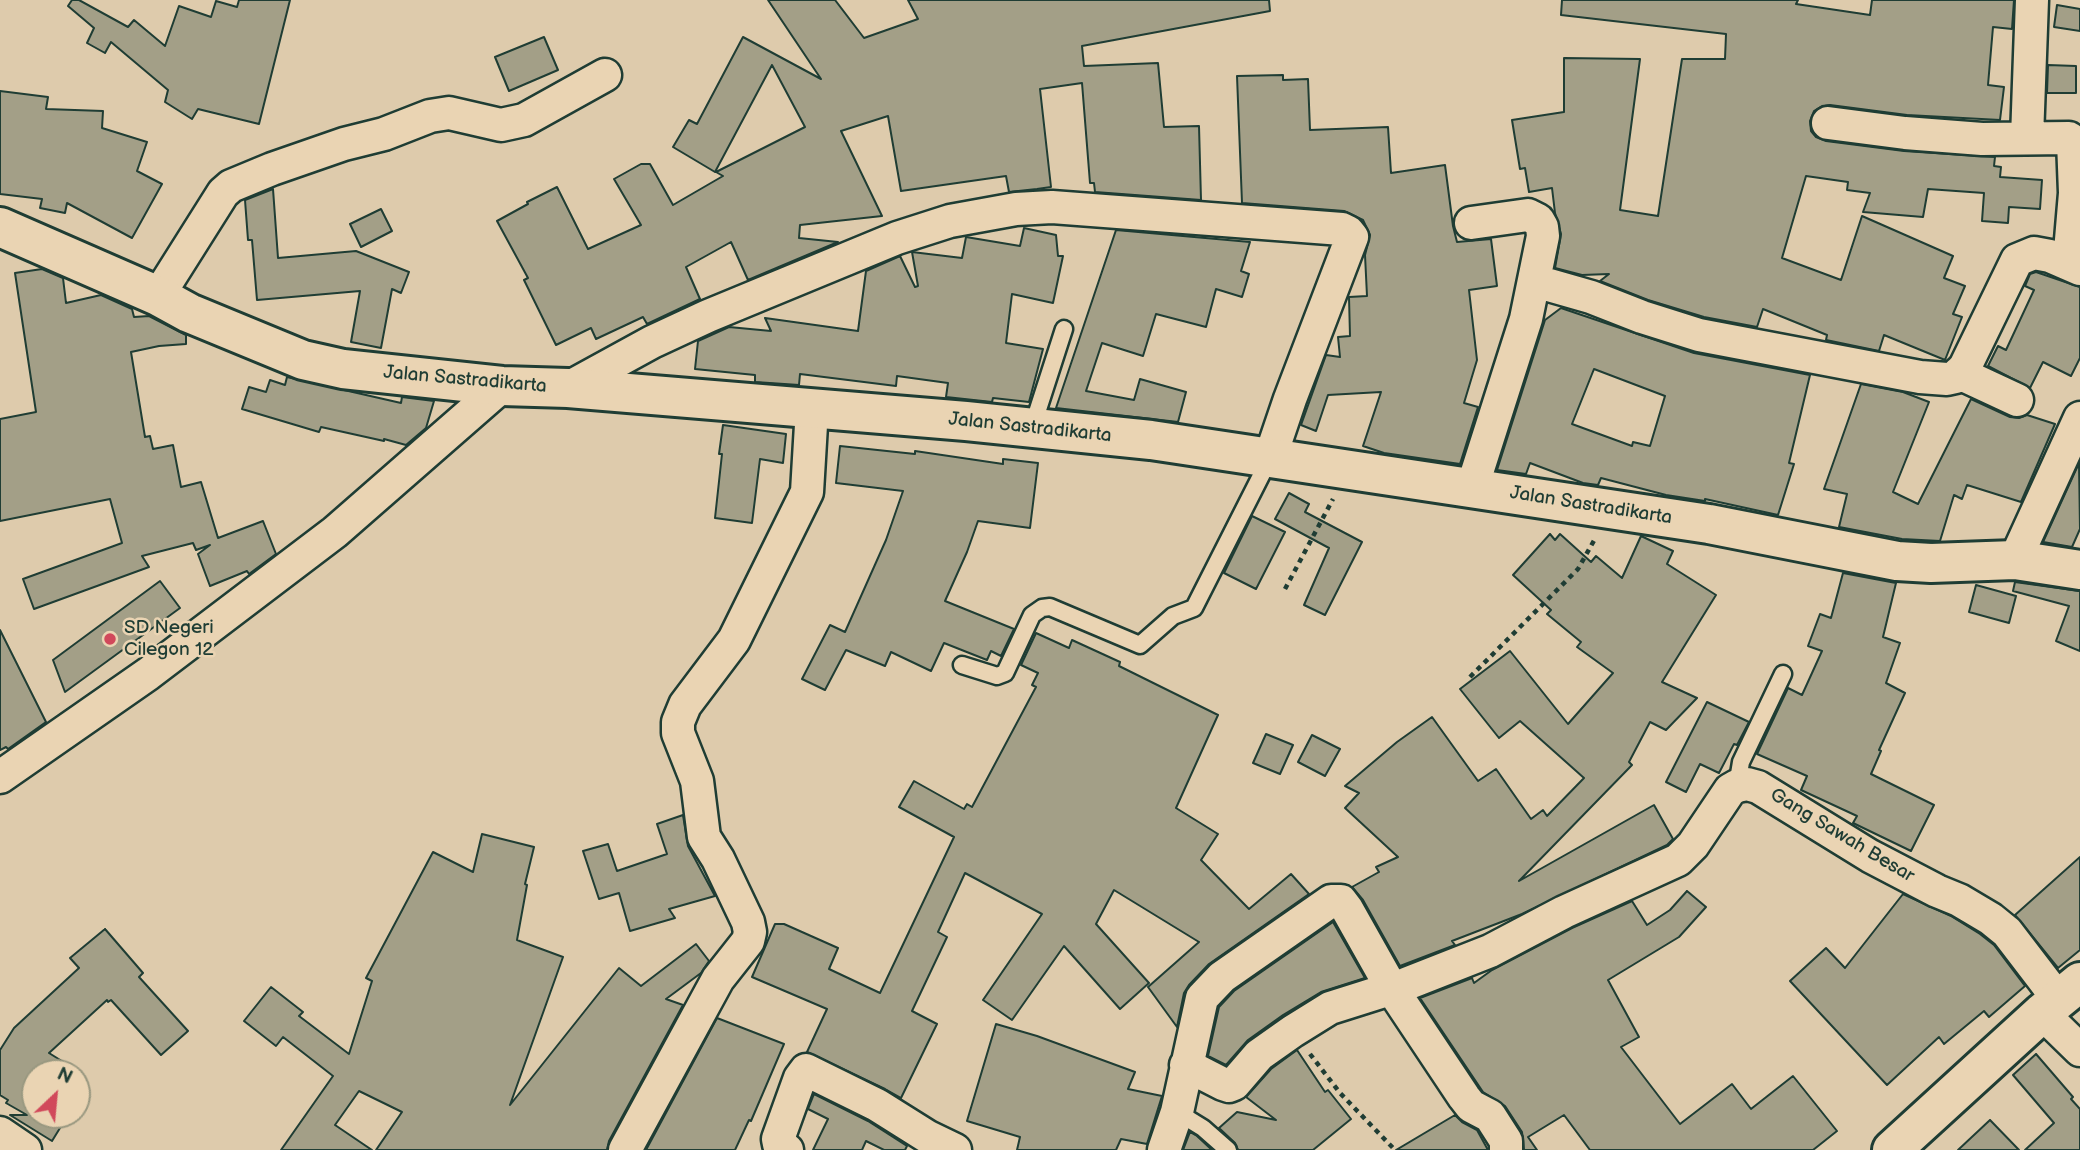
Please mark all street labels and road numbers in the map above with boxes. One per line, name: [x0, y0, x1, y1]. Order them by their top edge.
street label: Jalan Sastradikarta: [382, 362, 548, 398]
street label: Jalan Sastradikarta: [947, 408, 1113, 448]
street label: Jalan Sastradikarta: [1508, 482, 1674, 530]
street label: Gang Sawah Besar: [1766, 784, 1918, 888]

